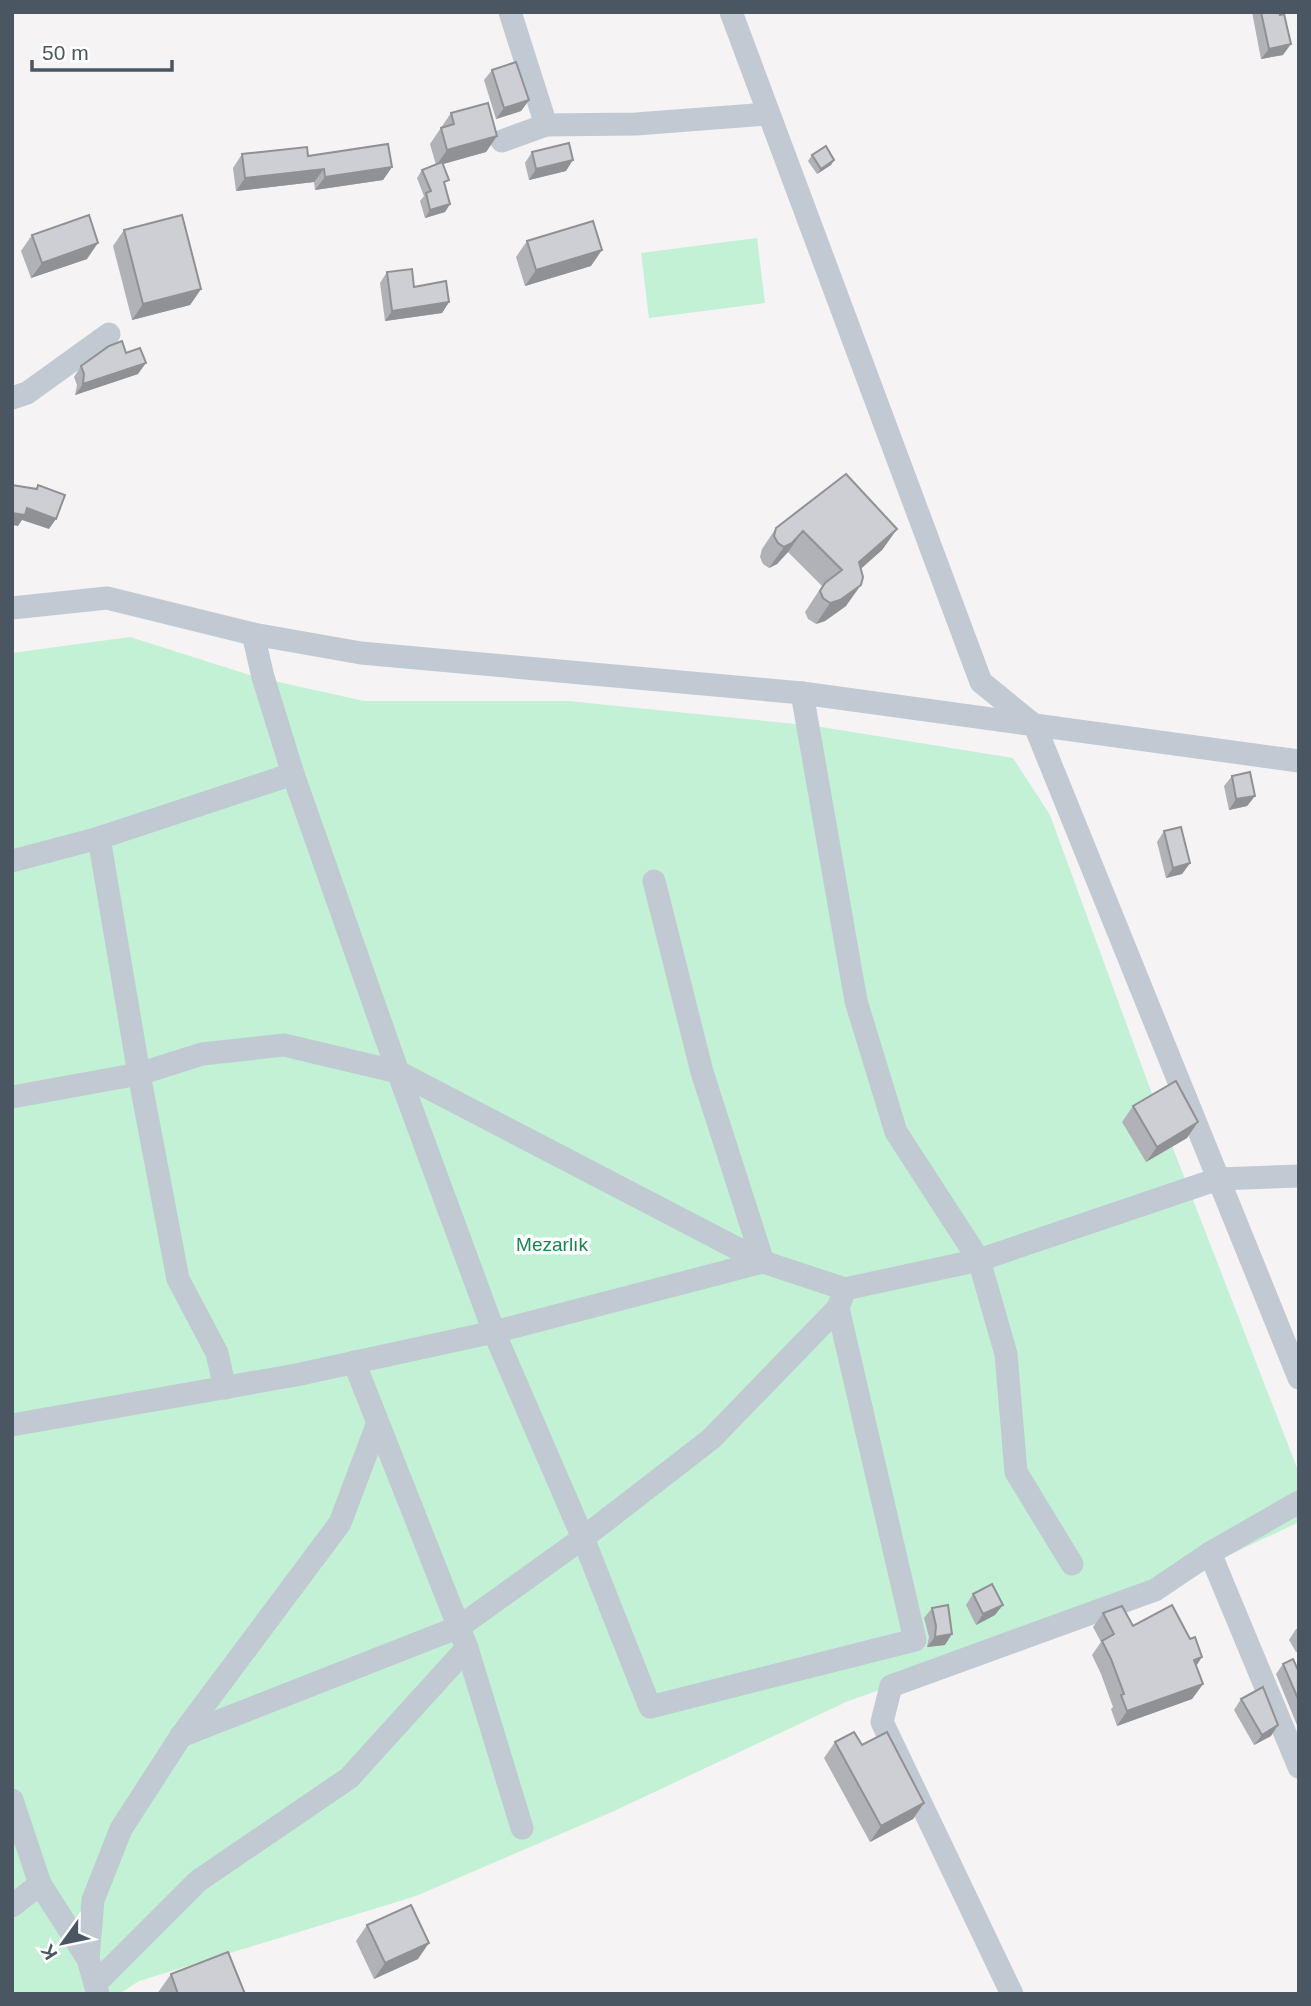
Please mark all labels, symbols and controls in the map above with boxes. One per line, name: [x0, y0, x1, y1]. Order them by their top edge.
scale bar: [32, 28, 172, 72]
text: 50 m: [42, 41, 89, 64]
park label: Mezarlık: [516, 1234, 588, 1255]
north arrow: [28, 1908, 98, 1978]
text: K: [36, 1940, 62, 1963]

